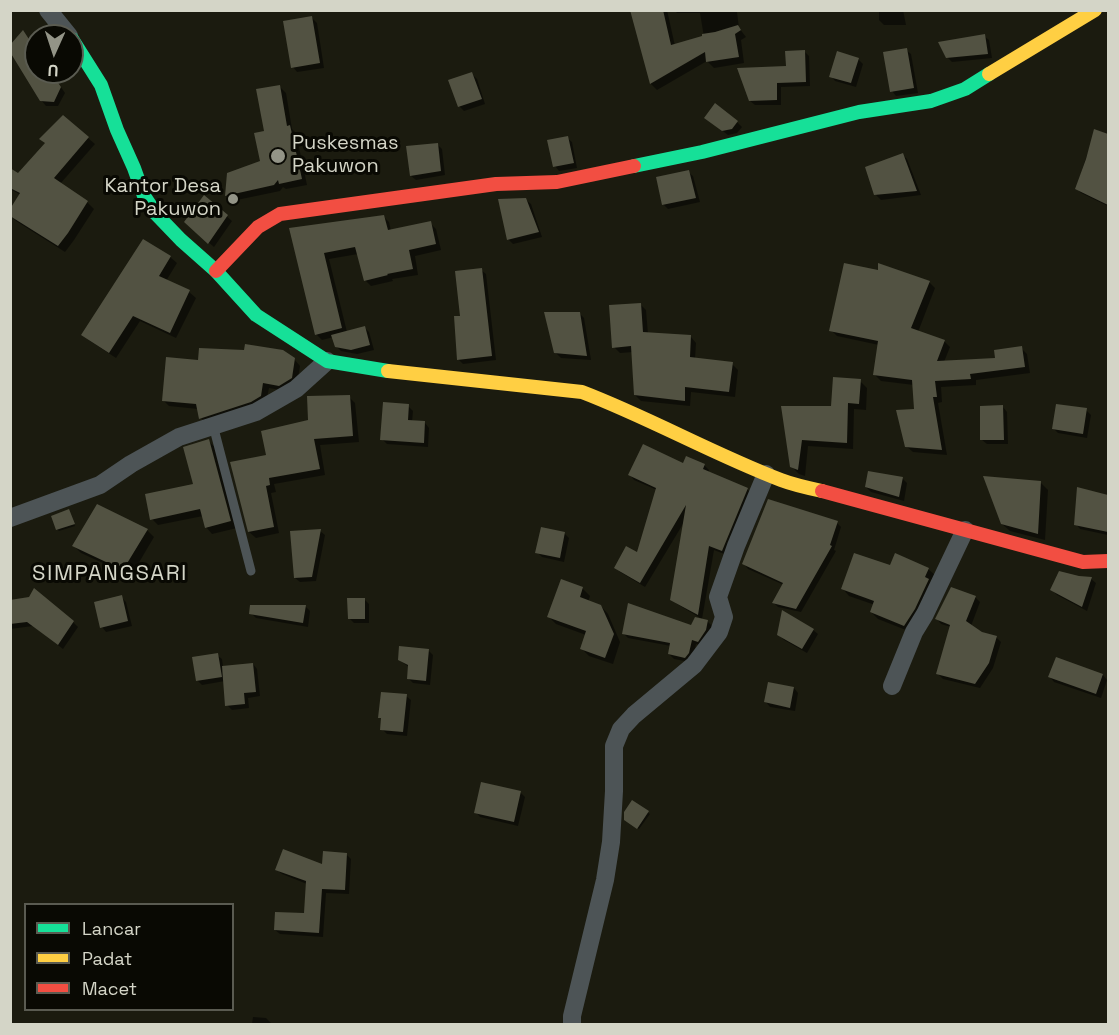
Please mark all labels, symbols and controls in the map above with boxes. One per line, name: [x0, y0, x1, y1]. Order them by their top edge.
north arrow: [24, 24, 84, 84]
text: U: [47, 60, 59, 81]
place label: Puskesmas Pakuwon: [292, 132, 399, 179]
marker: Puskesmas Pakuwon: [269, 147, 287, 165]
place label: Kantor Desa Pakuwon: [104, 175, 221, 222]
marker: Kantor Desa Pakuwon: [226, 192, 240, 206]
district label: SIMPANGSARI: [32, 561, 188, 587]
legend: [24, 903, 234, 1011]
text: Lancar: [82, 917, 141, 940]
text: Padat: [82, 947, 132, 970]
text: Macet: [82, 977, 137, 1000]

